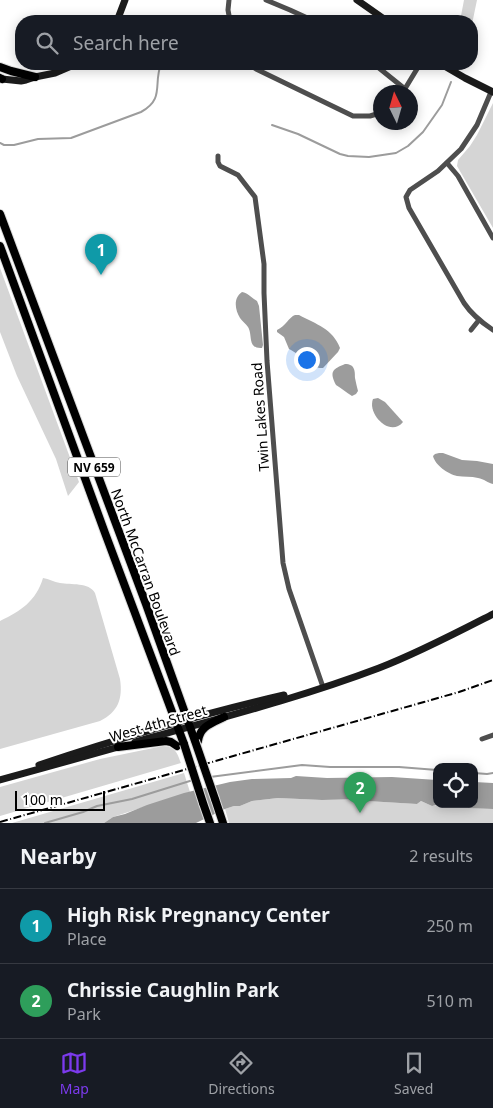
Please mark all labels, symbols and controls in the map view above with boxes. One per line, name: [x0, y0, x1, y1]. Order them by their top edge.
search box: [15, 15, 478, 70]
icon: search: [33, 29, 61, 57]
text: Search here: [73, 30, 179, 56]
north arrow: [373, 85, 418, 130]
pin: 1: [85, 234, 117, 275]
your location: [294, 347, 320, 373]
street label: Twin Lakes Road: [247, 362, 273, 472]
road number: NV 659: [68, 458, 120, 477]
street label: North McCarran Boulevard: [107, 486, 185, 658]
street label: West 4th Street: [107, 700, 209, 746]
map controls: [433, 763, 478, 808]
button: locate: [433, 763, 478, 808]
pin: 2: [344, 772, 376, 813]
scale bar: [15, 788, 105, 811]
text: 100 m: [22, 790, 63, 809]
text: Nearby: [20, 842, 96, 870]
text: 2 results: [409, 845, 473, 867]
text: High Risk Pregnancy Center: [67, 902, 330, 928]
text: 1: [31, 915, 41, 937]
text: 250 m: [426, 915, 473, 937]
text: Place: [67, 928, 107, 950]
text: Chrissie Caughlin Park: [67, 977, 279, 1003]
text: 2: [31, 990, 41, 1012]
text: 510 m: [426, 990, 473, 1012]
text: Park: [67, 1003, 101, 1025]
tab: Map: [60, 1049, 89, 1098]
tab: Directions: [208, 1049, 275, 1098]
tab: Saved: [394, 1049, 433, 1098]

